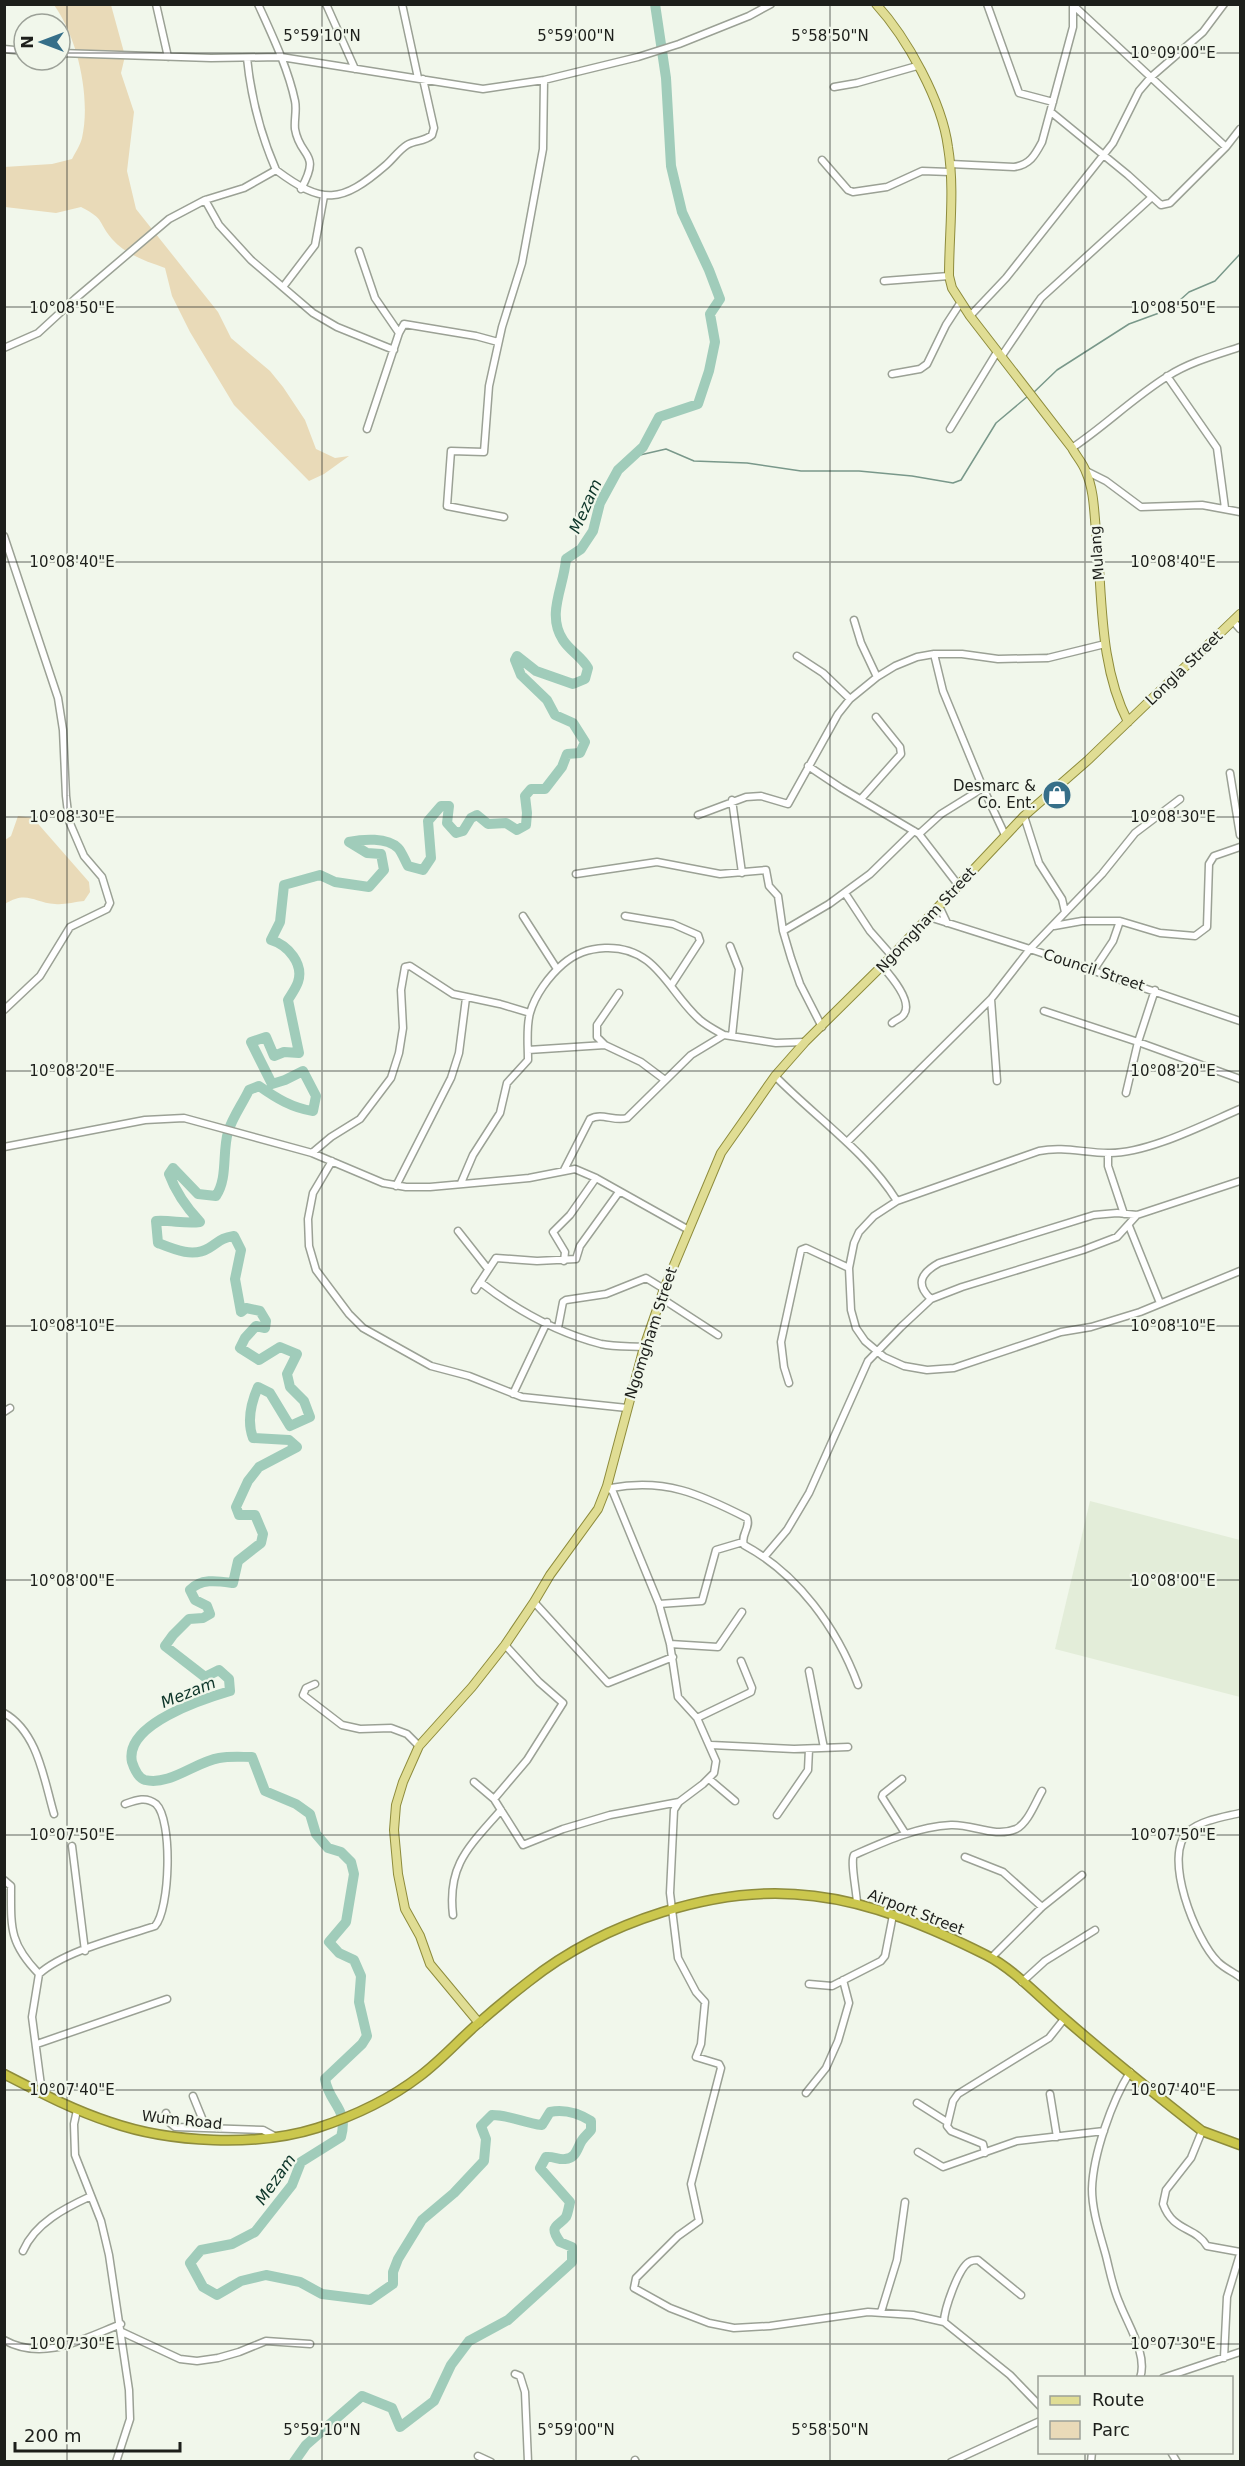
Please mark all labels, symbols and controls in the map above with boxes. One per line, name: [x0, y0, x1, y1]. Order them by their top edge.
north arrow: [12, 12, 72, 72]
text: 5°59'10"N: [283, 27, 361, 45]
text: 5°59'00"N: [537, 27, 615, 45]
text: 5°58'50"N: [791, 27, 869, 45]
text: N: [18, 35, 37, 49]
text: 10°09'00"E: [1130, 44, 1216, 62]
text: 10°08'50"E: [29, 299, 115, 317]
text: 10°08'50"E: [1130, 299, 1216, 317]
water label: Mezam: [565, 476, 606, 536]
street label: Mulang: [1086, 525, 1108, 581]
text: 10°08'40"E: [29, 553, 115, 571]
text: 10°08'40"E: [1130, 553, 1216, 571]
street label: Longla Street: [1142, 627, 1226, 709]
place label: Desmarc & Co. Ent.: [953, 777, 1036, 812]
shop icon: Desmarc & Co. Ent.: [1041, 779, 1073, 811]
text: 10°08'30"E: [29, 808, 115, 826]
text: 10°08'30"E: [1130, 808, 1216, 826]
street label: Ngomgham Street: [872, 863, 980, 976]
street label: Council Street: [1041, 945, 1147, 995]
text: 10°08'20"E: [29, 1062, 115, 1080]
text: 10°08'20"E: [1130, 1062, 1216, 1080]
street label: Ngomgham Street: [621, 1265, 681, 1401]
text: 10°08'10"E: [29, 1317, 115, 1335]
text: 10°08'10"E: [1130, 1317, 1216, 1335]
text: 10°08'00"E: [29, 1572, 115, 1590]
text: 10°08'00"E: [1130, 1572, 1216, 1590]
water label: Mezam: [158, 1673, 218, 1712]
text: 10°07'50"E: [29, 1826, 115, 1844]
text: 10°07'50"E: [1130, 1826, 1216, 1844]
street label: Airport Street: [865, 1885, 967, 1939]
text: 10°07'40"E: [29, 2081, 115, 2099]
text: 10°07'40"E: [1130, 2081, 1216, 2099]
street label: Wum Road: [141, 2107, 223, 2133]
water label: Mezam: [251, 2150, 300, 2208]
text: 10°07'30"E: [29, 2335, 115, 2353]
text: 10°07'30"E: [1130, 2335, 1216, 2353]
legend: [1038, 2376, 1233, 2454]
text: Route: [1092, 2389, 1144, 2410]
scale bar: [15, 2415, 180, 2453]
text: Parc: [1092, 2419, 1130, 2440]
text: 5°59'10"N: [283, 2421, 361, 2439]
text: 5°59'00"N: [537, 2421, 615, 2439]
text: 5°58'50"N: [791, 2421, 869, 2439]
text: 200 m: [24, 2425, 82, 2446]

